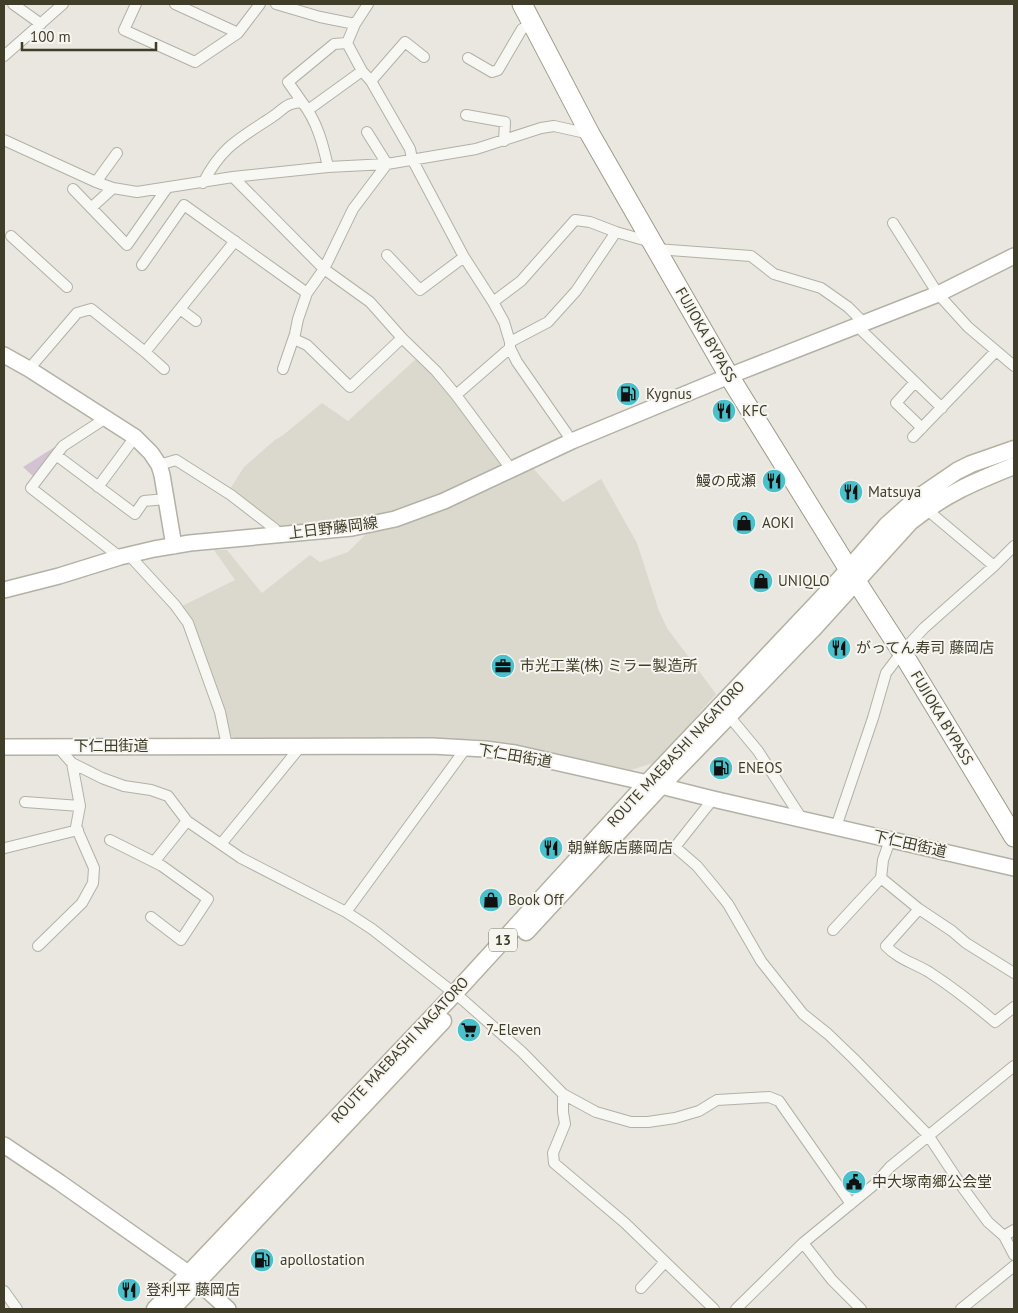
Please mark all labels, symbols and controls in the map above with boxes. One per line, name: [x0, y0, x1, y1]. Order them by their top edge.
scale bar: [22, 20, 156, 52]
text: 100 m: [30, 27, 71, 46]
street label: FUJIOKA BYPASS: [672, 284, 741, 386]
fuel station icon: Kygnus: [615, 381, 641, 407]
place label: Kygnus: [646, 384, 692, 403]
restaurant icon: KFC: [711, 398, 737, 424]
place label: KFC: [742, 401, 767, 420]
restaurant icon: 鰻の成瀬: [761, 468, 787, 494]
place label: 鰻の成瀬: [696, 471, 756, 490]
restaurant icon: Matsuya: [838, 479, 864, 505]
place label: Matsuya: [868, 482, 921, 501]
shop icon: AOKI: [731, 510, 757, 536]
street label: 上日野藤岡線: [287, 513, 379, 542]
place label: AOKI: [762, 513, 794, 532]
shop icon: UNIQLO: [748, 568, 774, 594]
place label: UNIQLO: [778, 571, 830, 590]
restaurant icon: がってん寿司 藤岡店: [826, 635, 852, 661]
place label: がってん寿司 藤岡店: [856, 638, 994, 657]
office icon: 市光工業(株) ミラー製造所: [490, 653, 516, 679]
place label: 市光工業(株) ミラー製造所: [520, 656, 697, 675]
street label: FUJIOKA BYPASS: [907, 667, 978, 768]
street label: ROUTE MAEBASHI NAGATORO: [603, 677, 748, 831]
street label: 下仁田街道: [73, 736, 149, 755]
street label: 下仁田街道: [476, 740, 554, 771]
fuel station icon: ENEOS: [708, 755, 734, 781]
place label: ENEOS: [738, 758, 782, 777]
street label: 下仁田街道: [871, 826, 949, 861]
restaurant icon: 朝鮮飯店藤岡店: [538, 835, 564, 861]
place label: 朝鮮飯店藤岡店: [568, 838, 673, 857]
shop icon: Book Off: [478, 887, 504, 913]
place label: Book Off: [508, 890, 565, 909]
road number: 13: [489, 928, 517, 952]
street label: ROUTE MAEBASHI NAGATORO: [327, 973, 472, 1127]
supermarket icon: 7-Eleven: [456, 1017, 482, 1043]
place label: 7-Eleven: [486, 1020, 541, 1039]
public building icon: 中大塚南郷公会堂: [841, 1169, 867, 1195]
place label: 中大塚南郷公会堂: [872, 1172, 992, 1191]
fuel station icon: apollostation: [249, 1247, 275, 1273]
place label: apollostation: [280, 1250, 365, 1269]
restaurant icon: 登利平 藤岡店: [116, 1277, 142, 1303]
place label: 登利平 藤岡店: [146, 1280, 240, 1299]

